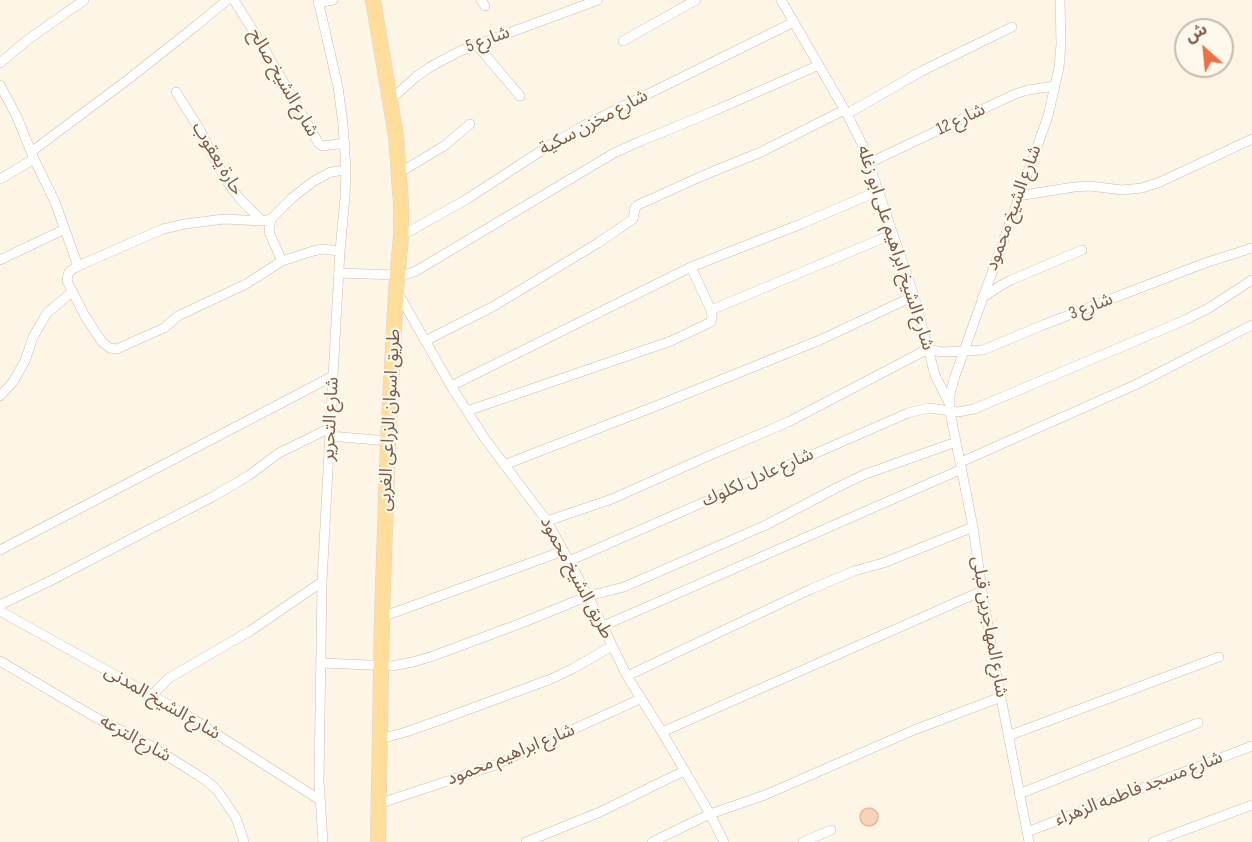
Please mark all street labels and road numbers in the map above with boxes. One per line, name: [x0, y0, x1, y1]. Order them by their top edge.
street label: شارع 5: [463, 22, 513, 58]
street label: شارع الشيخ صالح: [243, 25, 323, 141]
street label: شارع مخزن سكية: [536, 85, 652, 161]
street label: شارع 12: [933, 99, 989, 141]
street label: حارة يعقوب: [187, 118, 247, 200]
street label: شارع الشيخ محمود: [981, 142, 1047, 274]
street label: شارع الشيخ ابراهيم على ابو زغله: [852, 143, 938, 353]
street label: شارع 3: [1066, 289, 1116, 325]
street label: طريق اسوان الزراعى الغربى: [374, 328, 406, 512]
street label: شارع التحرير: [318, 376, 344, 462]
street label: شارع عادل لكلوك: [699, 444, 817, 512]
street label: طريق الشيخ محمود: [535, 513, 617, 643]
street label: شارع المهاجرين قبلى: [966, 555, 1012, 699]
street label: شارع الشيخ المدنى: [100, 661, 224, 745]
street label: شارع الترعه: [96, 711, 174, 767]
street label: شارع ابراهيم محمود: [444, 719, 578, 791]
street label: شارع مسجد فاطمه الزهراء: [1052, 747, 1226, 831]

